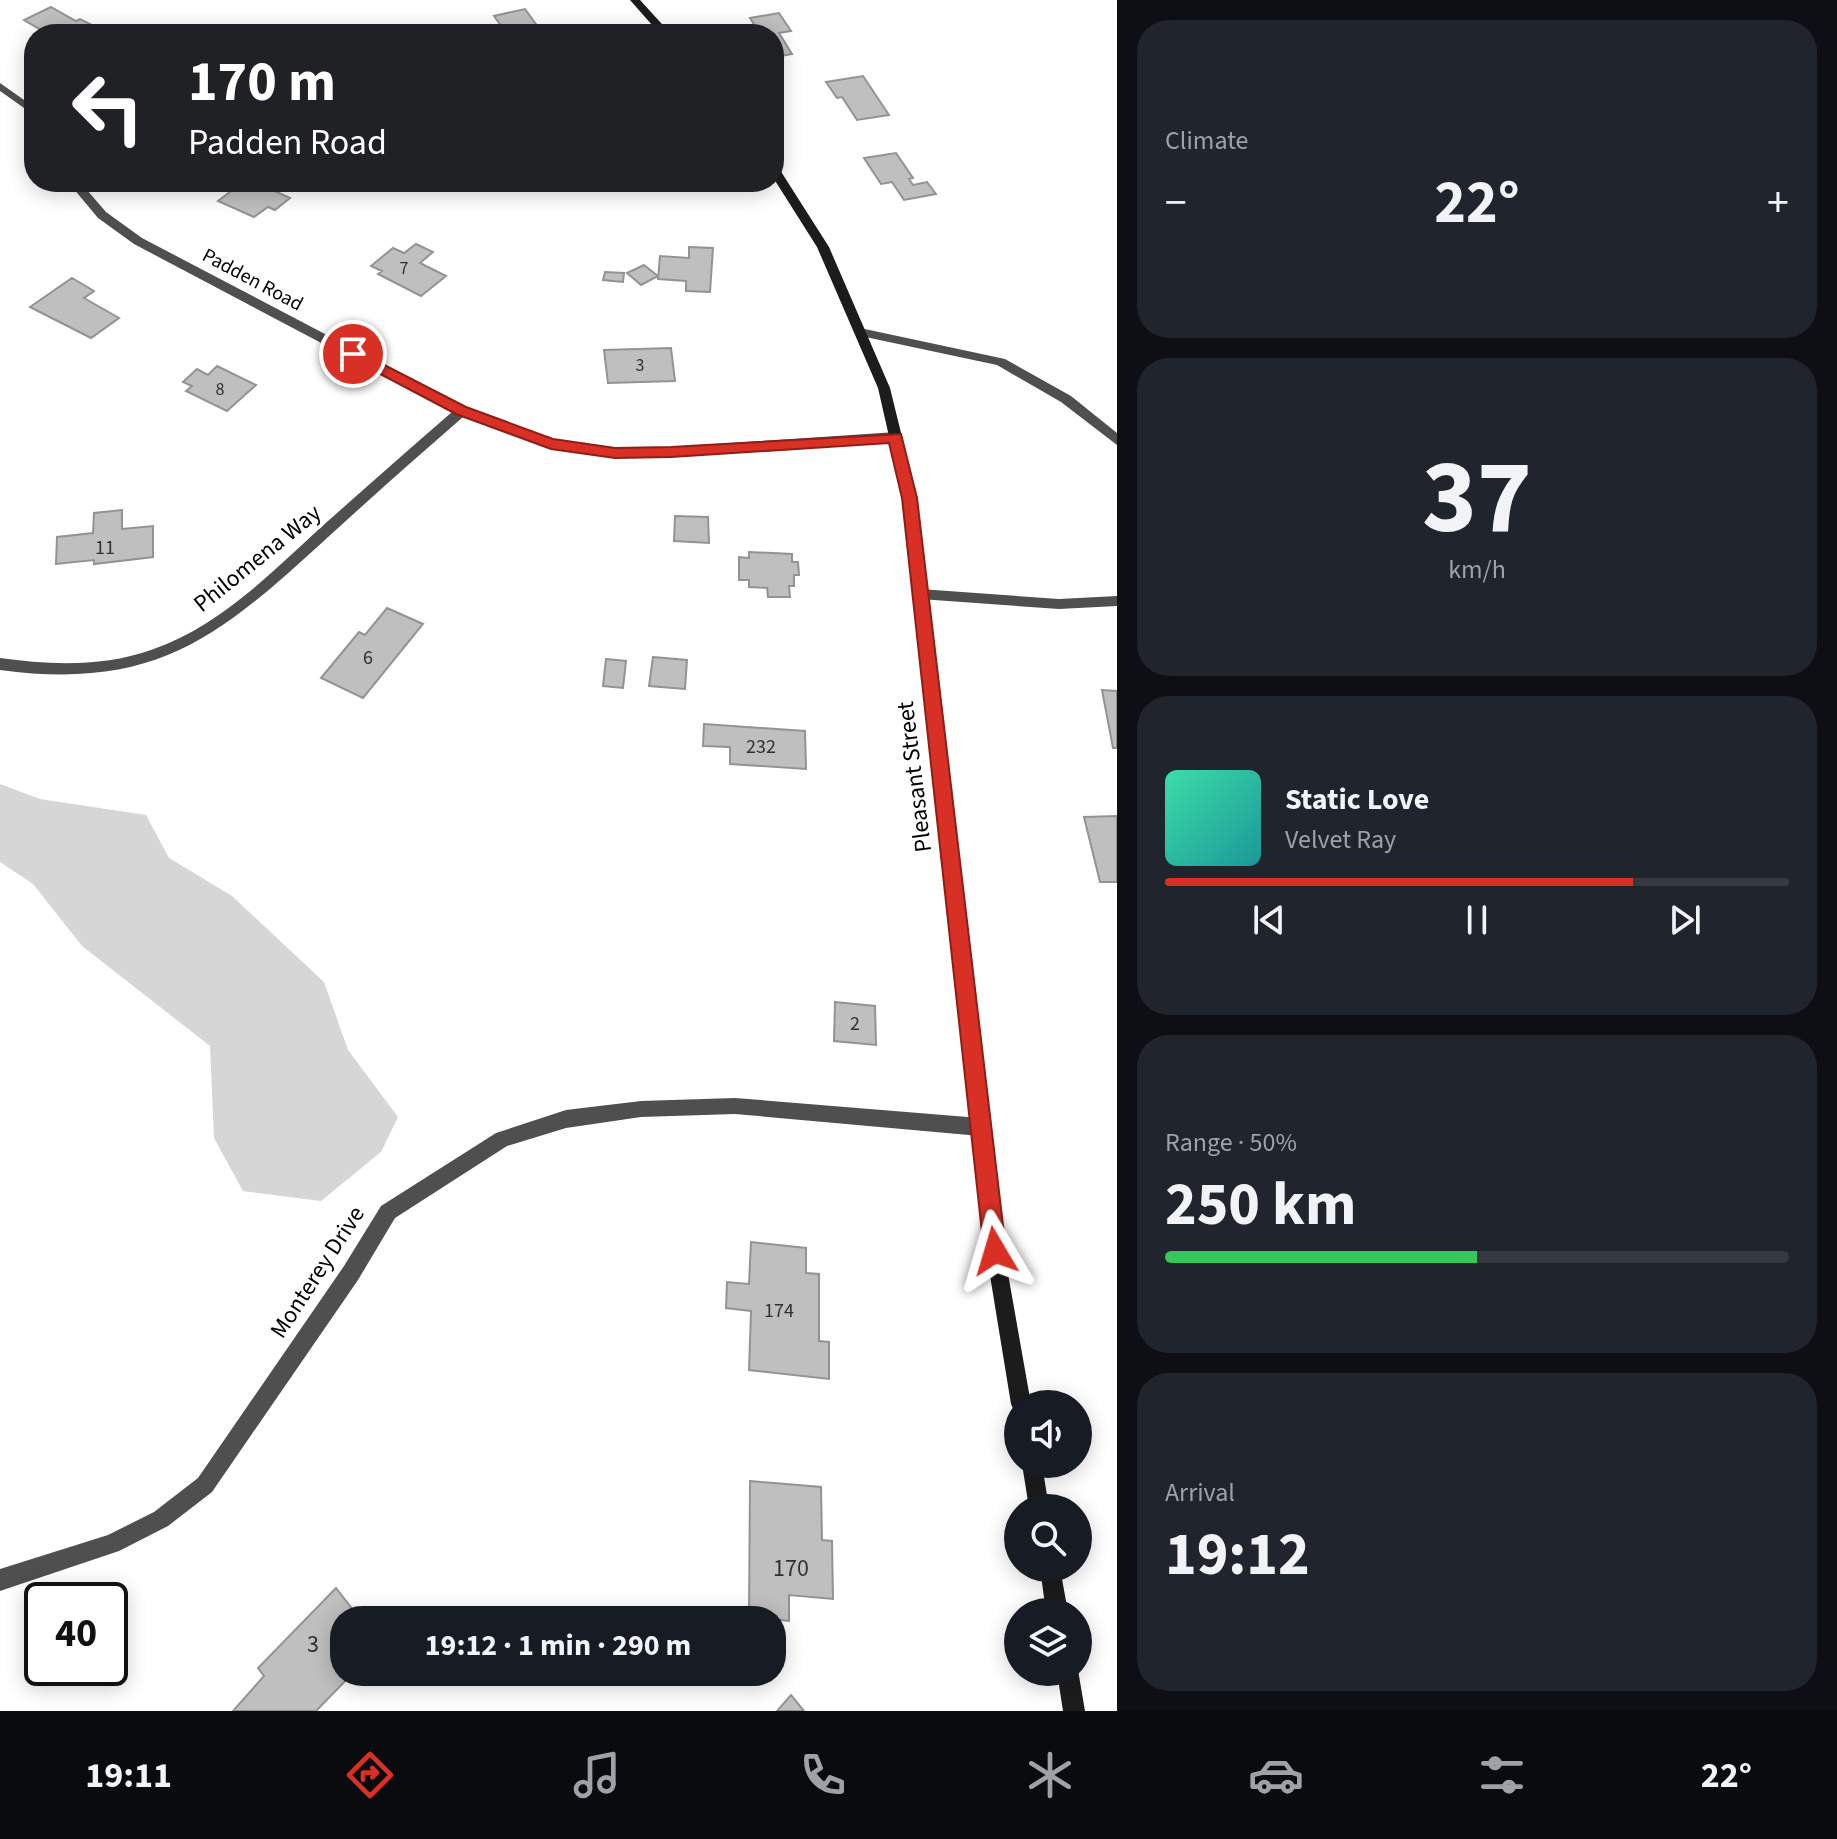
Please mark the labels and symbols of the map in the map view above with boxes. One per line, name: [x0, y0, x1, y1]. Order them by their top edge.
street label: Padden Road: [197, 242, 308, 318]
house number: 7: [400, 256, 409, 281]
pin: [319, 320, 387, 388]
house number: 3: [636, 353, 645, 378]
house number: 8: [216, 377, 225, 402]
street label: Philomena Way: [186, 496, 329, 621]
house number: 11: [95, 534, 115, 562]
house number: 6: [363, 644, 373, 672]
street label: Pleasant Street: [888, 700, 941, 854]
house number: 232: [746, 733, 776, 761]
house number: 2: [850, 1010, 860, 1038]
street label: Monterey Drive: [262, 1199, 373, 1345]
position arrow: [953, 1209, 1037, 1293]
house number: 174: [764, 1297, 794, 1325]
house number: 170: [773, 1551, 809, 1586]
speed limit sign: 40: [24, 1582, 128, 1686]
house number: 3: [307, 1627, 319, 1662]

